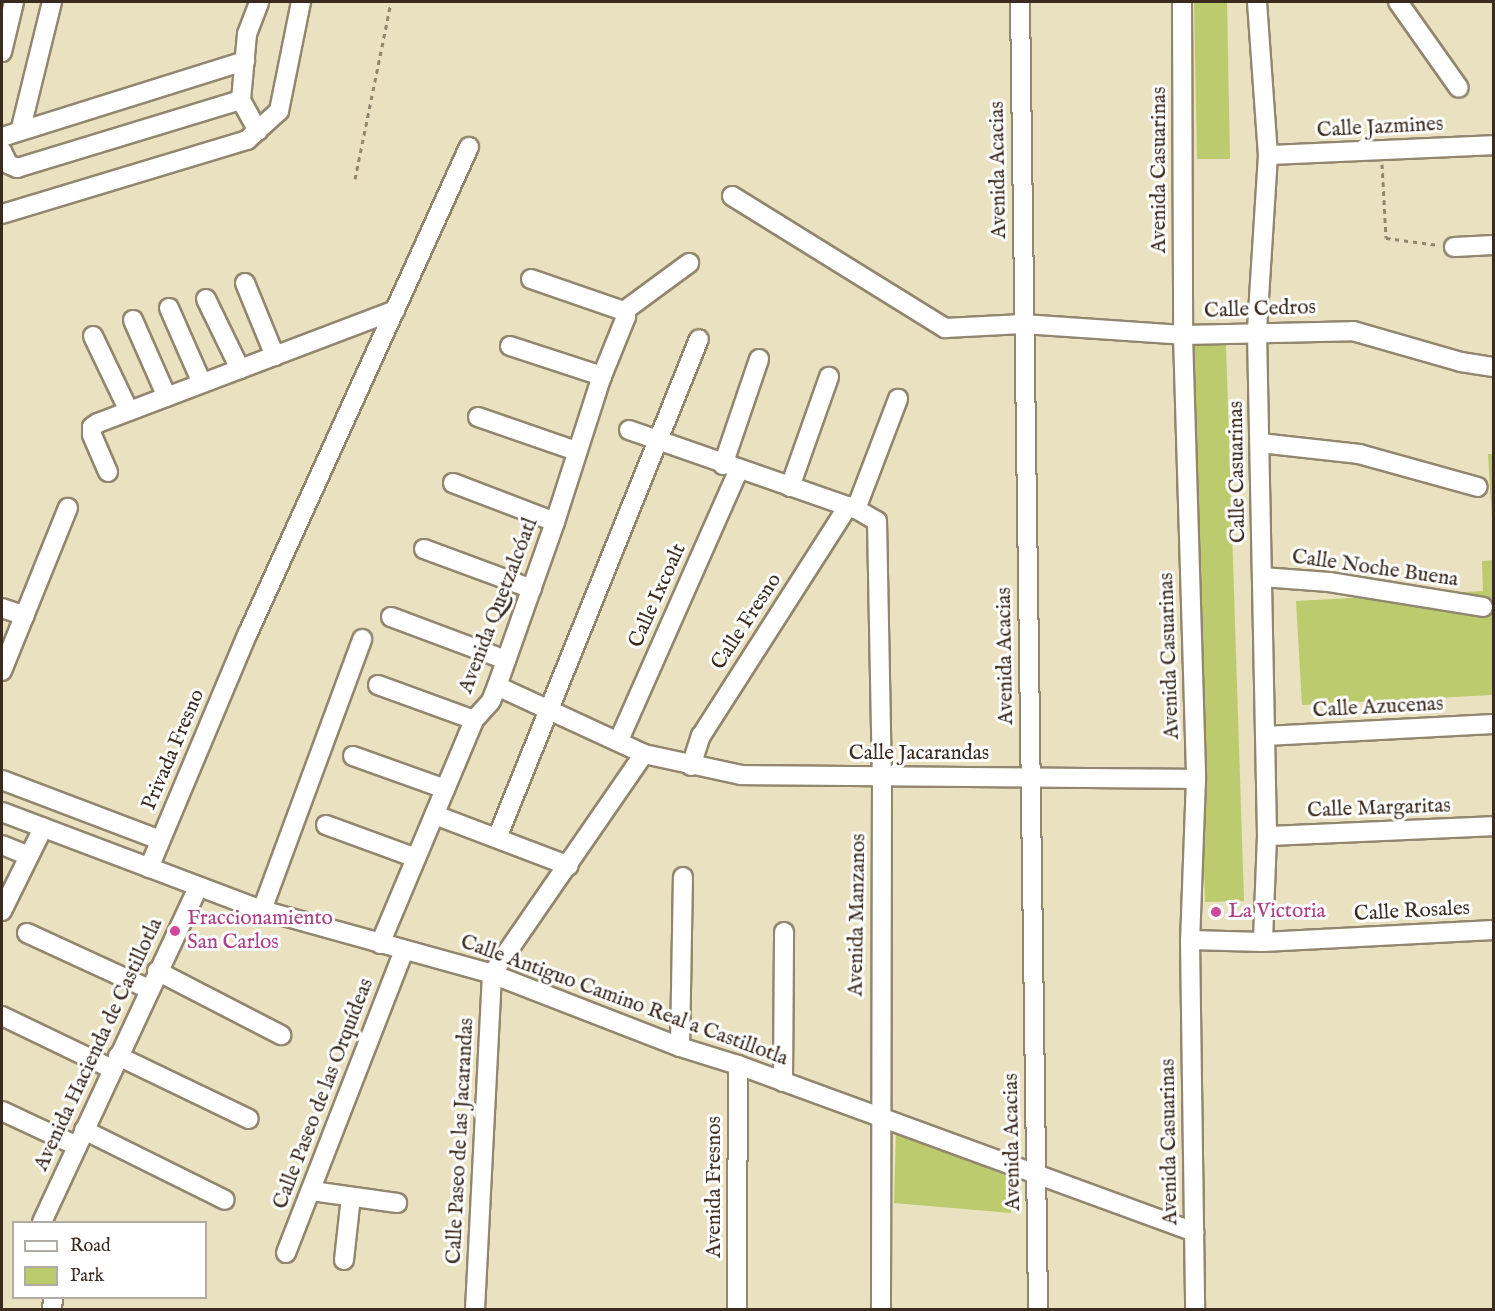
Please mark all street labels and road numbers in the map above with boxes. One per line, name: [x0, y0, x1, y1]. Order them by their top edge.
street label: Avenida Casuarinas: [1147, 87, 1173, 253]
street label: Avenida Acacias: [985, 101, 1013, 239]
street label: Calle Jazmines: [1316, 112, 1444, 144]
street label: Calle Cedros: [1204, 295, 1316, 325]
street label: Calle Casuarinas: [1224, 401, 1252, 543]
street label: Avenida Quetzalcóatl: [454, 515, 544, 697]
street label: Calle Ixcoalt: [624, 540, 692, 652]
street label: Calle Noche Buena: [1290, 545, 1460, 593]
street label: Calle Fresno: [706, 569, 788, 675]
street label: Avenida Casuarinas: [1155, 572, 1185, 740]
street label: Avenida Acacias: [992, 587, 1020, 725]
street label: Privada Fresno: [137, 686, 211, 814]
street label: Calle Azucenas: [1312, 692, 1444, 724]
street label: Calle Jacarandas: [849, 741, 989, 767]
street label: Calle Margaritas: [1307, 794, 1451, 824]
street label: Avenida Manzanos: [844, 833, 872, 997]
street label: Calle Rosales: [1353, 896, 1471, 928]
street label: Avenida Hacienda de Castillotla: [29, 915, 169, 1175]
street label: Calle Antiguo Camino Real a Castillotla: [457, 930, 791, 1072]
street label: Calle Paseo de las Orquídeas: [268, 975, 380, 1213]
street label: Calle Paseo de las Jacarandas: [442, 1017, 480, 1265]
street label: Avenida Casuarinas: [1156, 1059, 1184, 1225]
street label: Avenida Acacias: [999, 1073, 1027, 1211]
street label: Avenida Fresnos: [702, 1116, 728, 1258]

